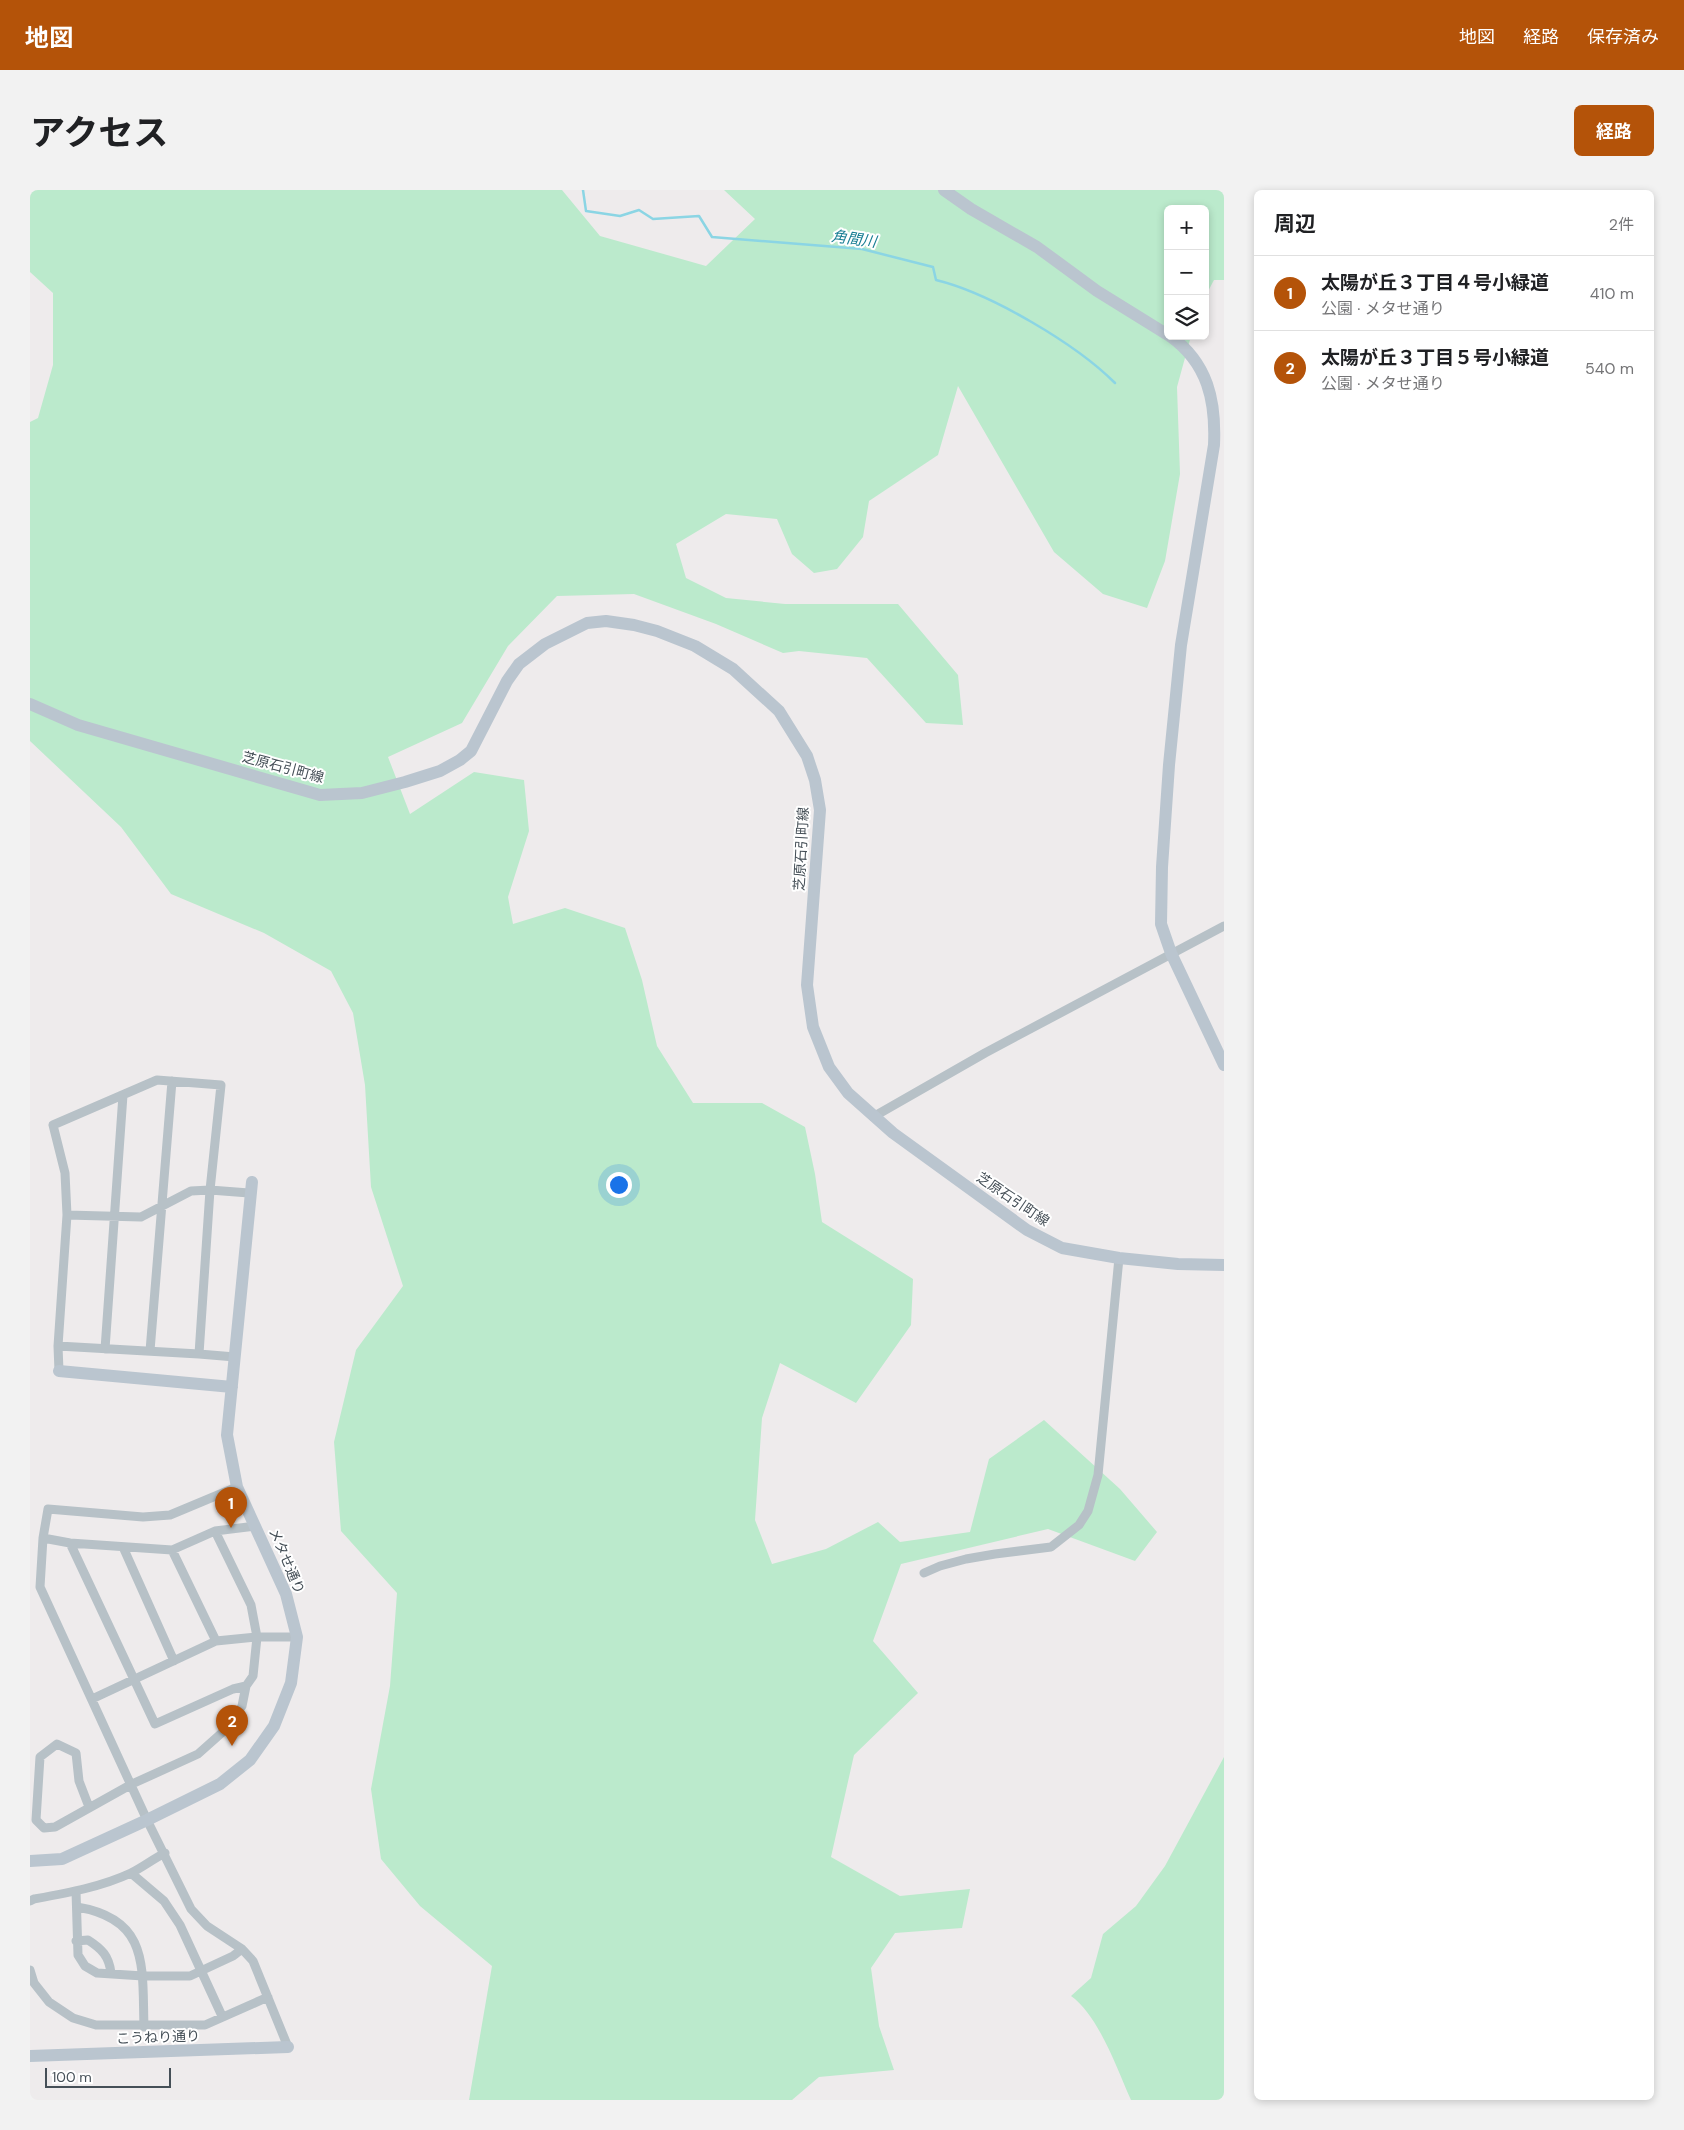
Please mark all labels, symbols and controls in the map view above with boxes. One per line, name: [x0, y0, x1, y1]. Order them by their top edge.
text: 地図: [25, 22, 73, 53]
text: 地図: [1459, 25, 1495, 49]
text: 経路: [1523, 25, 1559, 49]
text: 保存済み: [1587, 25, 1659, 49]
button: 経路: [1574, 105, 1654, 156]
text: アクセス: [30, 110, 168, 156]
map controls: [1164, 205, 1209, 340]
button: +: [1164, 205, 1209, 250]
text: 周辺: [1274, 210, 1316, 238]
text: 2件: [1609, 214, 1634, 235]
water label: 角間川: [830, 226, 880, 252]
button: −: [1164, 250, 1209, 295]
text: 太陽が丘３丁目４号小緑道: [1321, 270, 1549, 295]
text: 1: [1287, 283, 1293, 304]
text: 410 m: [1590, 283, 1634, 304]
button: layers: [1164, 295, 1209, 340]
text: 公園 · メタせ通り: [1321, 298, 1445, 319]
text: 太陽が丘３丁目５号小緑道: [1321, 345, 1549, 370]
text: 2: [1285, 358, 1295, 379]
text: 540 m: [1585, 358, 1634, 379]
text: 公園 · メタせ通り: [1321, 373, 1445, 394]
street label: 芝原石引町線: [240, 747, 326, 787]
street label: 芝原石引町線: [790, 807, 812, 891]
street label: 芝原石引町線: [973, 1168, 1053, 1230]
your location: [606, 1172, 632, 1198]
pin: 1: [215, 1487, 247, 1528]
street label: メタせ通り: [265, 1525, 309, 1597]
pin: 2: [216, 1705, 248, 1746]
street label: こうねり通り: [116, 2027, 200, 2047]
scale bar: [45, 2065, 171, 2088]
text: 100 m: [52, 2068, 92, 2086]

